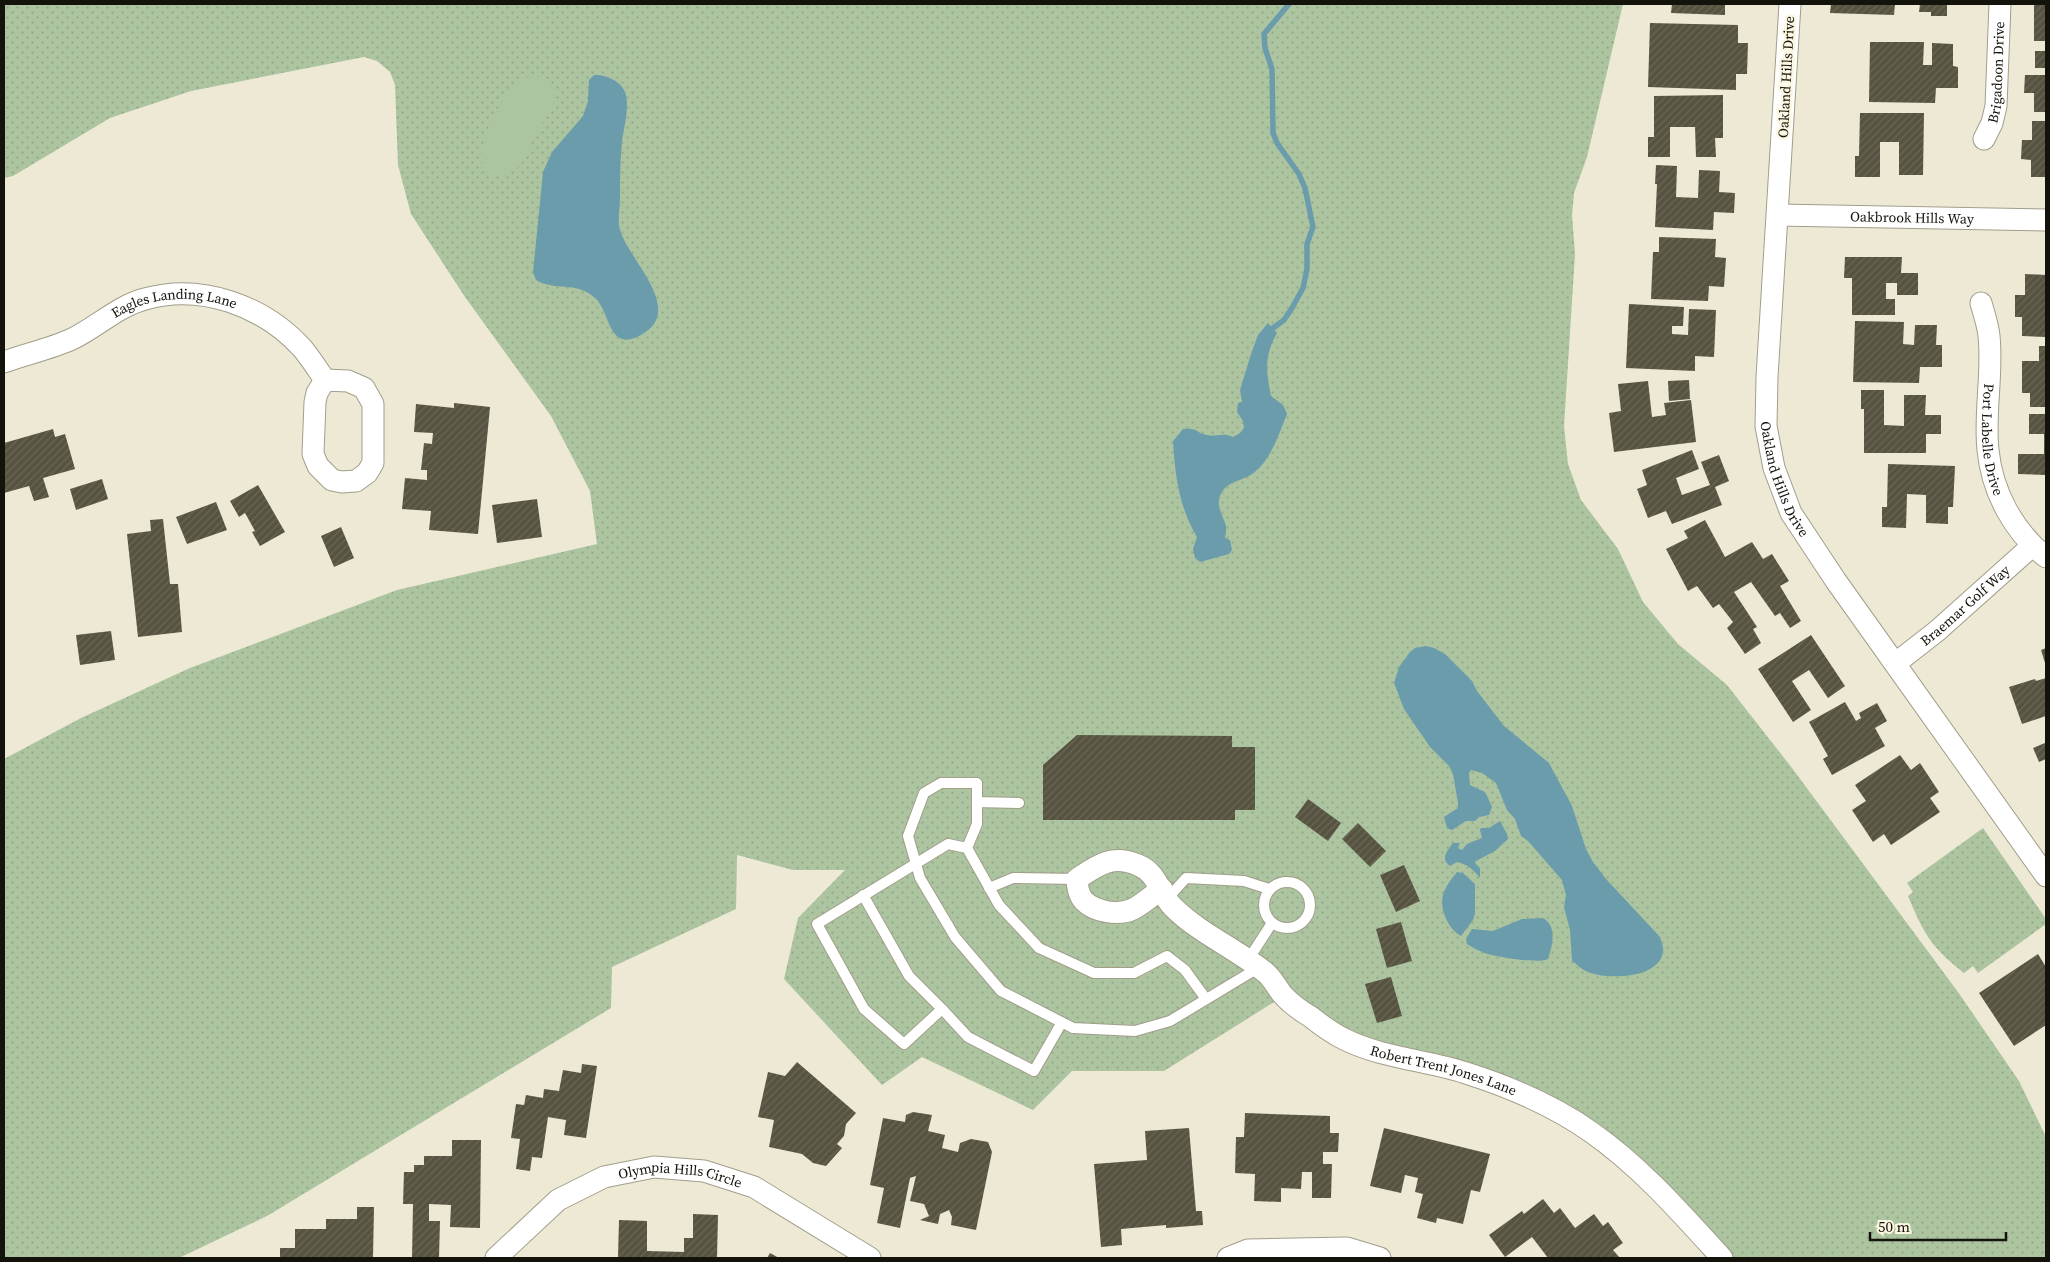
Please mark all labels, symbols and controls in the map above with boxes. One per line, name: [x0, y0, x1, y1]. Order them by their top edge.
street label: Oakland Hills Drive: [1773, 16, 1799, 138]
street label: Brigadoon Drive: [1982, 21, 2009, 125]
street label: Oakbrook Hills Way: [1850, 206, 1975, 229]
street label: Eagles Landing Lane: [107, 284, 240, 323]
street label: Port Labelle Drive: [1977, 383, 2009, 498]
street label: Oakland Hills Drive: [1755, 419, 1814, 541]
street label: Braemar Golf Way: [1916, 560, 2015, 650]
street label: Robert Trent Jones Lane: [1368, 1040, 1520, 1100]
street label: Olympia Hills Circle: [616, 1157, 745, 1193]
scale bar: [1870, 1210, 2006, 1242]
text: 50 m: [1878, 1216, 1910, 1237]

